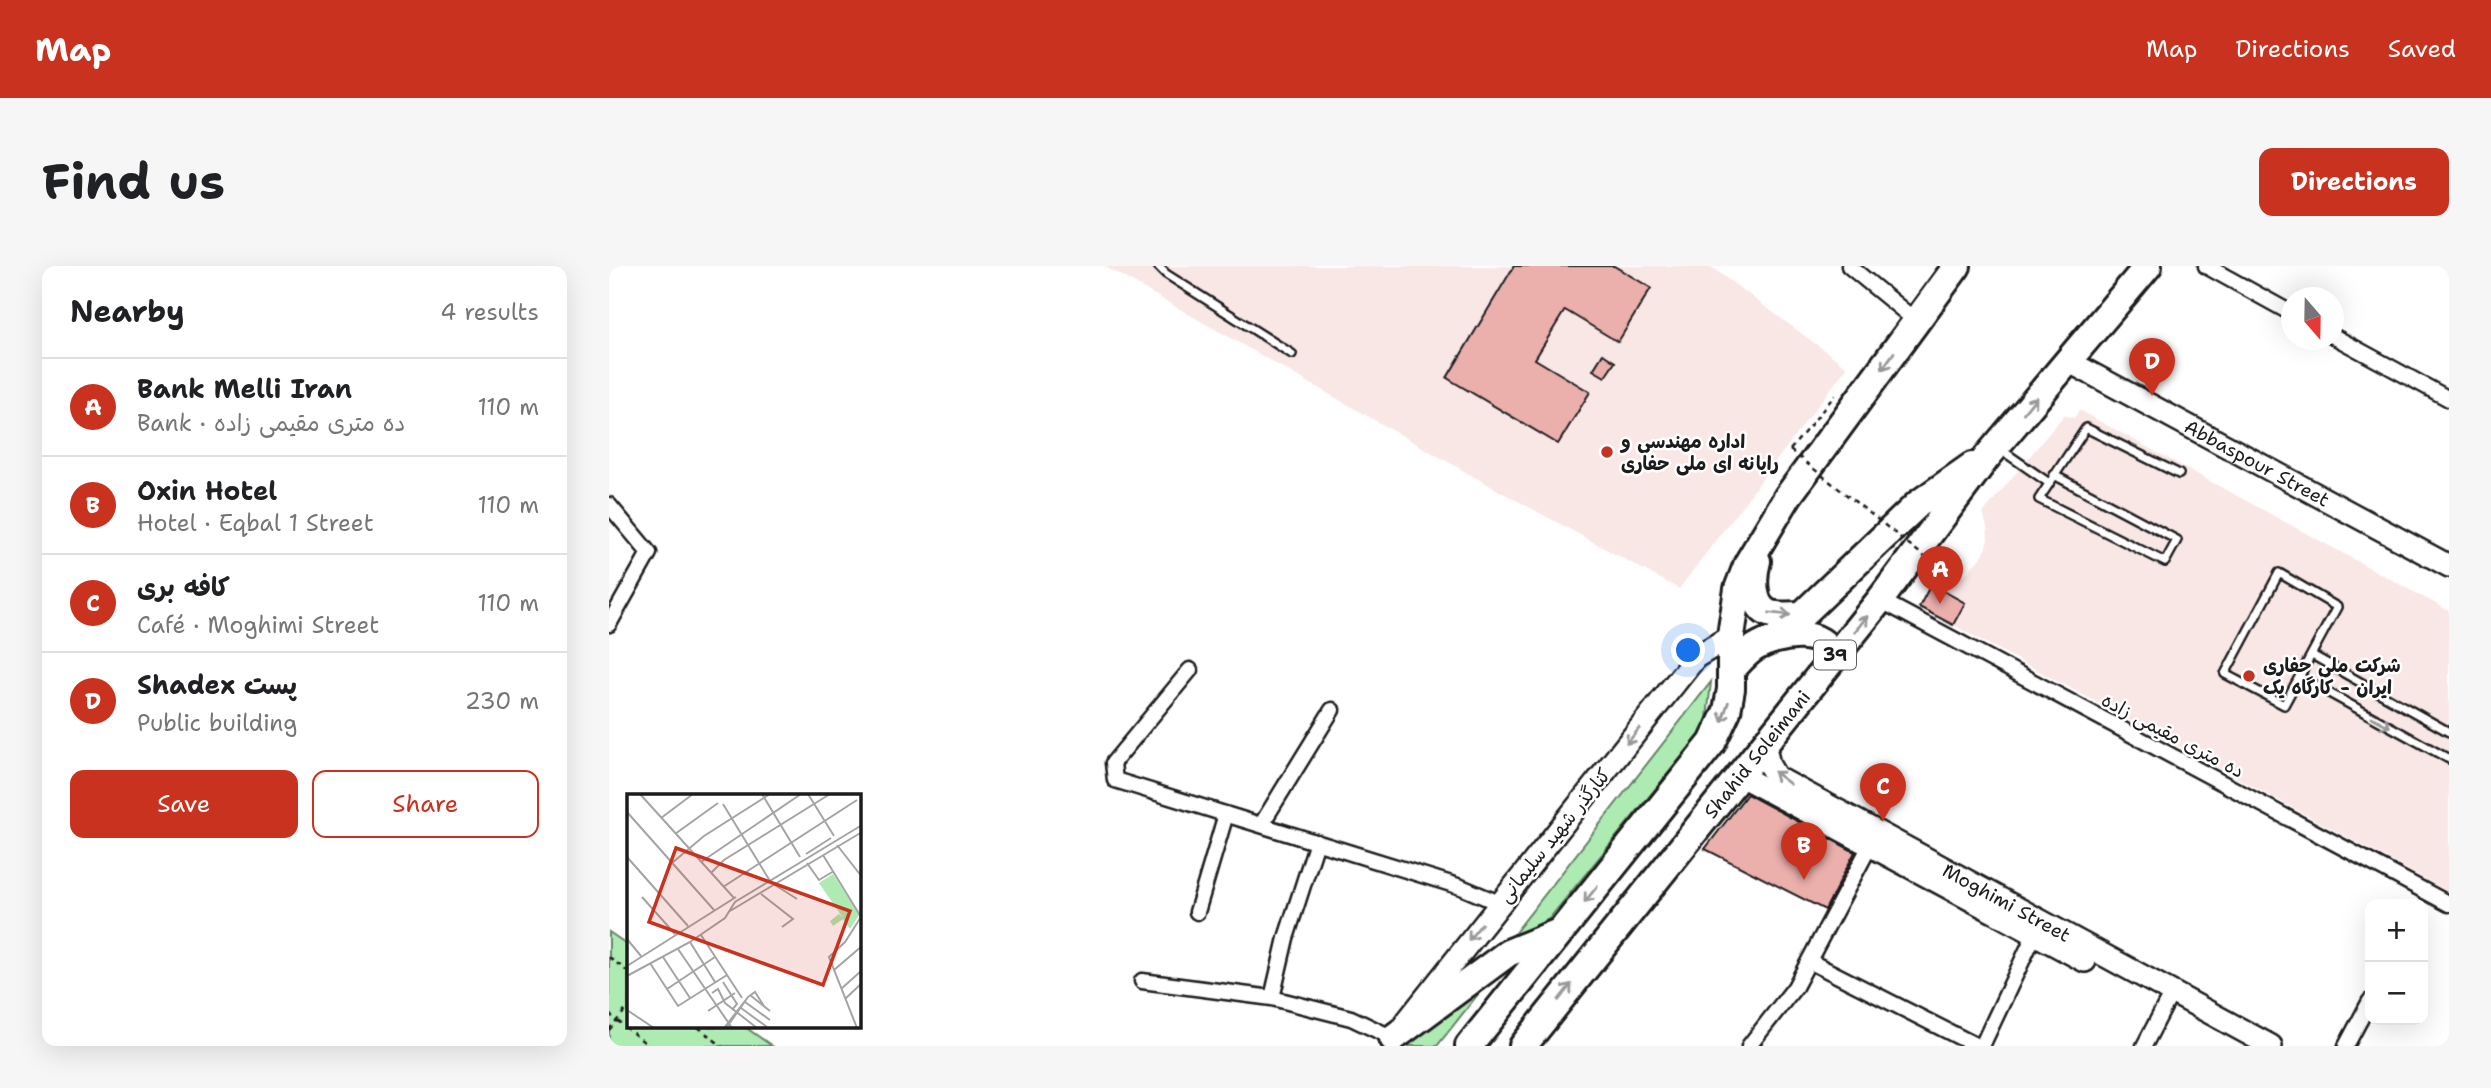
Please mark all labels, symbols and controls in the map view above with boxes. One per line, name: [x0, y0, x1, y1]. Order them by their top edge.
text: Map: [35, 27, 111, 72]
text: Map: [2146, 33, 2197, 65]
text: Directions: [2235, 33, 2350, 65]
text: Saved: [2388, 33, 2456, 65]
button: Directions: [2259, 148, 2449, 216]
text: Find us: [42, 149, 225, 215]
north arrow: [2281, 287, 2344, 350]
text: Nearby: [70, 291, 185, 332]
text: 4 results: [440, 297, 539, 327]
pin: D: [2129, 338, 2175, 396]
one-way arrow: [1881, 351, 1895, 370]
text: Bank Melli Iran: [137, 371, 352, 406]
text: A: [84, 392, 102, 422]
text: 110 m: [477, 392, 539, 422]
one-way arrow: [2022, 397, 2038, 415]
text: Bank · ده متری مقیمی زاده: [137, 408, 405, 438]
street label: Abbaspour Street: [2180, 414, 2334, 512]
place label: اداره مهندسی و رایانه ای ملی حفاری: [1619, 429, 1779, 476]
marker: اداره مهندسی و رایانه ای ملی حفاری: [1599, 444, 1615, 460]
text: Oxin Hotel: [137, 473, 277, 508]
text: B: [86, 490, 100, 520]
text: 110 m: [477, 490, 539, 520]
text: Hotel · Eqbal 1 Street: [137, 508, 374, 538]
pin: A: [1917, 546, 1963, 604]
text: کافه بری: [137, 569, 230, 604]
text: C: [86, 588, 100, 618]
text: 110 m: [477, 588, 539, 618]
one-way arrow: [1768, 608, 1791, 621]
text: Café · Moghimi Street: [137, 610, 379, 640]
one-way arrow: [1853, 615, 1868, 633]
your location: [1671, 633, 1705, 667]
road number: 39: [1814, 640, 1856, 670]
place label: شرکت ملی حفاری ایران - کارگاه یک: [2263, 653, 2401, 700]
text: Shadex پست: [137, 667, 297, 702]
marker: شرکت ملی حفاری ایران - کارگاه یک: [2241, 668, 2257, 684]
street label: Shahid Soleimani: [1698, 685, 1816, 824]
text: D: [85, 686, 101, 716]
text: 230 m: [465, 686, 539, 716]
street label: ده متری مقیمی زاده: [2097, 687, 2248, 784]
one-way arrow: [1718, 701, 1730, 723]
text: Public building: [137, 708, 297, 738]
one-way arrow: [2370, 715, 2391, 729]
one-way arrow: [1625, 726, 1641, 744]
street label: کنارگذر شهید سلیمانی: [1492, 763, 1616, 908]
pin: C: [1860, 763, 1906, 821]
button: Save: [70, 770, 298, 838]
button: Share: [312, 770, 539, 838]
one-way arrow: [1773, 771, 1792, 785]
inset map: [627, 794, 861, 1028]
pin: B: [1781, 822, 1827, 880]
street label: Moghimi Street: [1938, 858, 2075, 948]
one-way arrow: [1583, 885, 1599, 903]
map controls: [2365, 899, 2428, 1025]
button: +: [2365, 899, 2428, 962]
one-way arrow: [1468, 923, 1483, 941]
button: −: [2365, 962, 2428, 1025]
one-way arrow: [1558, 984, 1573, 1002]

